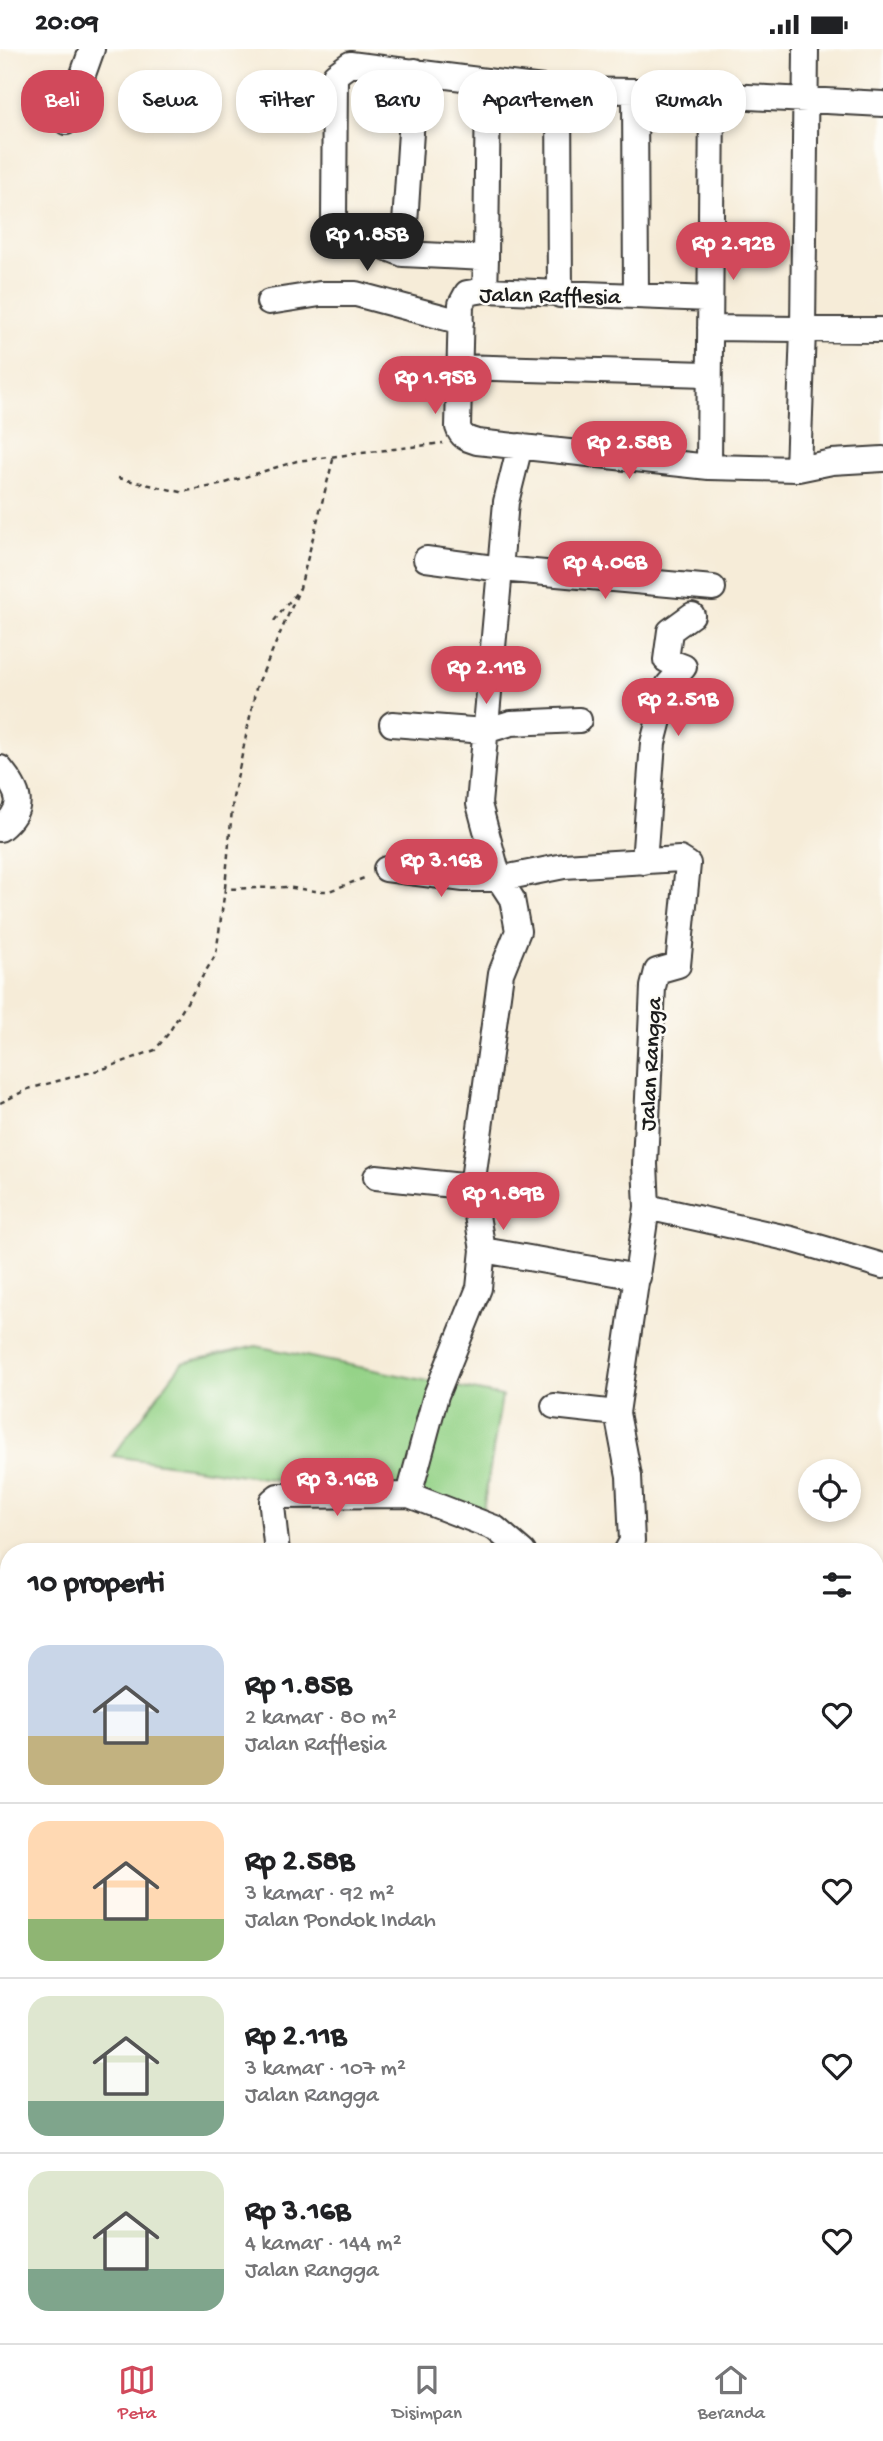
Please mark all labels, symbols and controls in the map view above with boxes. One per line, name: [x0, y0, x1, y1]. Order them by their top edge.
text: 20:09: [35, 9, 98, 40]
chip: Beli: [21, 70, 104, 133]
chip: Sewa: [118, 70, 222, 133]
chip: Filter: [236, 70, 337, 133]
chip: Baru: [351, 70, 444, 133]
chip: Apartemen: [458, 70, 617, 133]
chip: Rumah: [631, 70, 746, 133]
pin: Rp 1.85B: [295, 213, 439, 273]
text: Rp 1.85B: [326, 222, 408, 249]
pin: Rp 2.92B: [661, 223, 805, 282]
text: Rp 2.92B: [692, 231, 774, 258]
street label: Jalan Rafflesia: [479, 283, 622, 312]
pin: Rp 1.95B: [363, 357, 507, 416]
text: Rp 1.95B: [395, 365, 475, 392]
pin: Rp 2.58B: [557, 421, 701, 481]
text: Rp 2.58B: [587, 430, 671, 457]
pin: Rp 4.06B: [533, 541, 677, 601]
text: Rp 4.06B: [563, 550, 647, 577]
pin: Rp 2.11B: [414, 647, 558, 706]
text: Rp 2.11B: [447, 655, 525, 682]
pin: Rp 2.51B: [606, 679, 750, 738]
text: Rp 2.51B: [638, 687, 718, 714]
pin: Rp 3.16B: [369, 839, 513, 899]
text: Rp 3.16B: [401, 848, 481, 875]
street label: Jalan Rangga: [636, 995, 670, 1132]
pin: Rp 1.89B: [431, 1173, 575, 1232]
text: Rp 1.89B: [462, 1181, 544, 1208]
pin: Rp 3.16B: [265, 1459, 409, 1518]
map controls: [798, 1459, 861, 1522]
button: locate: [798, 1459, 861, 1522]
text: Rp 3.16B: [297, 1467, 377, 1494]
icon: filters: [818, 1566, 856, 1604]
text: 10 properti: [28, 1568, 165, 1603]
text: Rp 1.85B: [245, 1670, 352, 1705]
icon: home: [84, 1673, 168, 1757]
icon: heart: [818, 1696, 856, 1734]
text: 2 kamar · 80 m²: [245, 1705, 397, 1732]
text: Jalan Rafflesia: [245, 1732, 386, 1759]
text: Rp 2.58B: [245, 1846, 354, 1881]
icon: home: [84, 1849, 168, 1933]
icon: heart: [818, 1872, 856, 1910]
text: 3 kamar · 92 m²: [245, 1881, 394, 1908]
text: Jalan Pondok Indah: [245, 1908, 436, 1935]
text: Rp 2.11B: [245, 2021, 346, 2056]
icon: home: [84, 2024, 168, 2108]
icon: heart: [818, 2047, 856, 2085]
text: 3 kamar · 107 m²: [245, 2056, 406, 2083]
text: Jalan Rangga: [245, 2083, 379, 2110]
text: Rp 3.16B: [245, 2196, 350, 2231]
icon: home: [84, 2199, 168, 2283]
icon: heart: [818, 2222, 856, 2260]
text: 4 kamar · 144 m²: [245, 2231, 402, 2258]
text: Jalan Rangga: [245, 2258, 379, 2285]
tab: Peta: [118, 2361, 156, 2426]
tab: Disimpan: [392, 2361, 462, 2426]
tab: Beranda: [698, 2361, 765, 2426]

